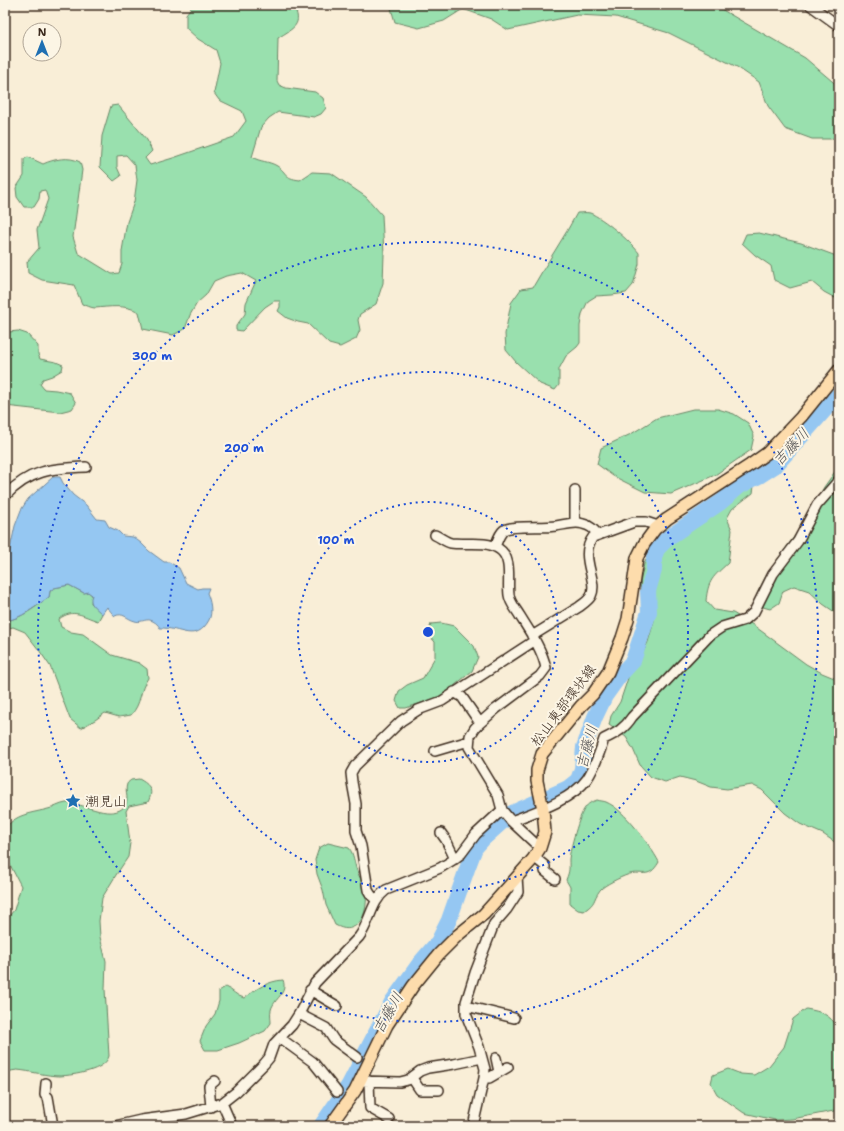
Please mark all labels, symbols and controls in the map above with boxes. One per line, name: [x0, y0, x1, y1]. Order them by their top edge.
north arrow: [22, 22, 62, 62]
text: N: [38, 25, 47, 40]
text: 300 m: [132, 348, 172, 364]
water label: 吉藤川: [768, 424, 814, 470]
text: 200 m: [224, 440, 264, 456]
text: 100 m: [318, 532, 355, 548]
centre of rings: [421, 625, 435, 639]
street label: 松山東部環状線: [526, 660, 600, 750]
water label: 吉藤川: [572, 723, 602, 771]
place icon: 潮見山: [64, 792, 82, 810]
place label: 潮見山: [85, 792, 127, 810]
water label: 吉藤川: [368, 989, 408, 1037]

